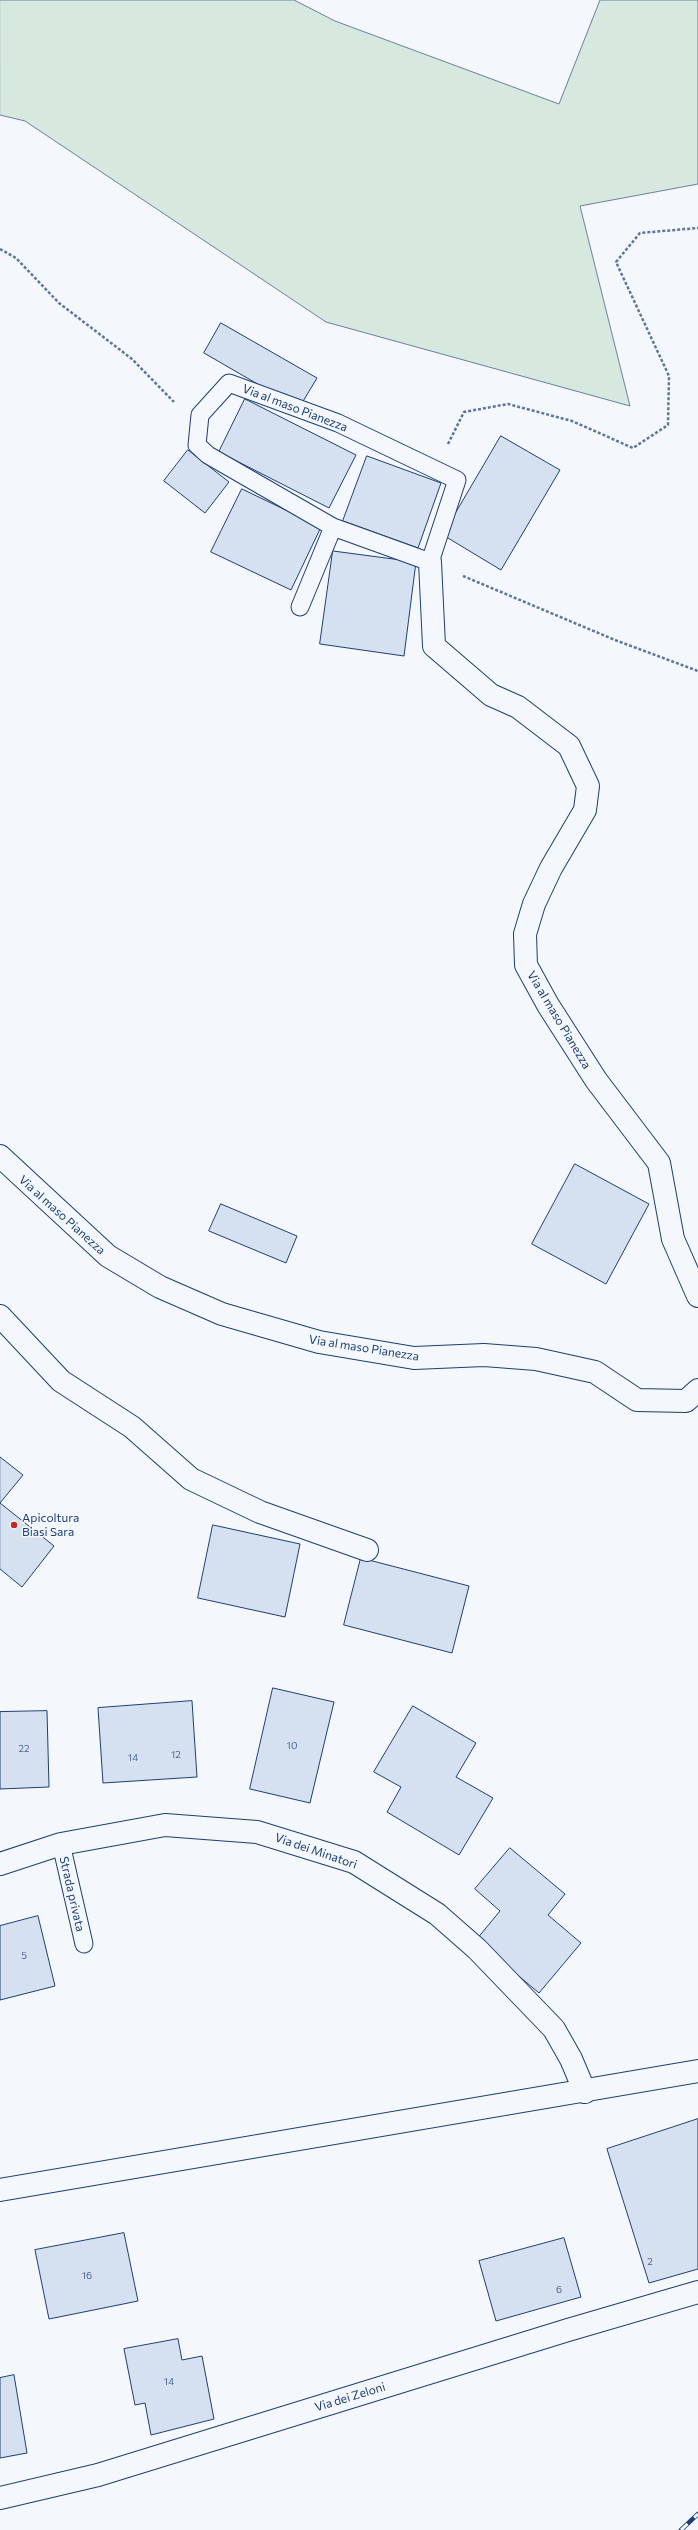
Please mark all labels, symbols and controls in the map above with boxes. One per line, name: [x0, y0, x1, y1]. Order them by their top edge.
street label: Via al maso Pianezza: [240, 381, 350, 435]
street label: Via al maso Pianezza: [524, 969, 594, 1071]
street label: Via al maso Pianezza: [16, 1172, 108, 1258]
street label: Via al maso Pianezza: [308, 1332, 420, 1364]
place label: Apicoltura Biasi Sara: [22, 1511, 79, 1539]
marker: Apicoltura Biasi Sara: [9, 1520, 19, 1530]
house number: 10: [287, 1740, 297, 1752]
house number: 22: [18, 1743, 30, 1755]
house number: 12: [171, 1749, 181, 1761]
house number: 14: [128, 1752, 138, 1764]
street label: Via dei Minatori: [273, 1830, 359, 1872]
street label: Strada privata: [56, 1855, 88, 1933]
house number: 5: [21, 1950, 27, 1962]
house number: 2: [647, 2256, 653, 2268]
house number: 16: [82, 2270, 92, 2282]
house number: 6: [556, 2284, 562, 2296]
house number: 14: [164, 2376, 174, 2388]
street label: Via dei Zeloni: [313, 2379, 387, 2415]

